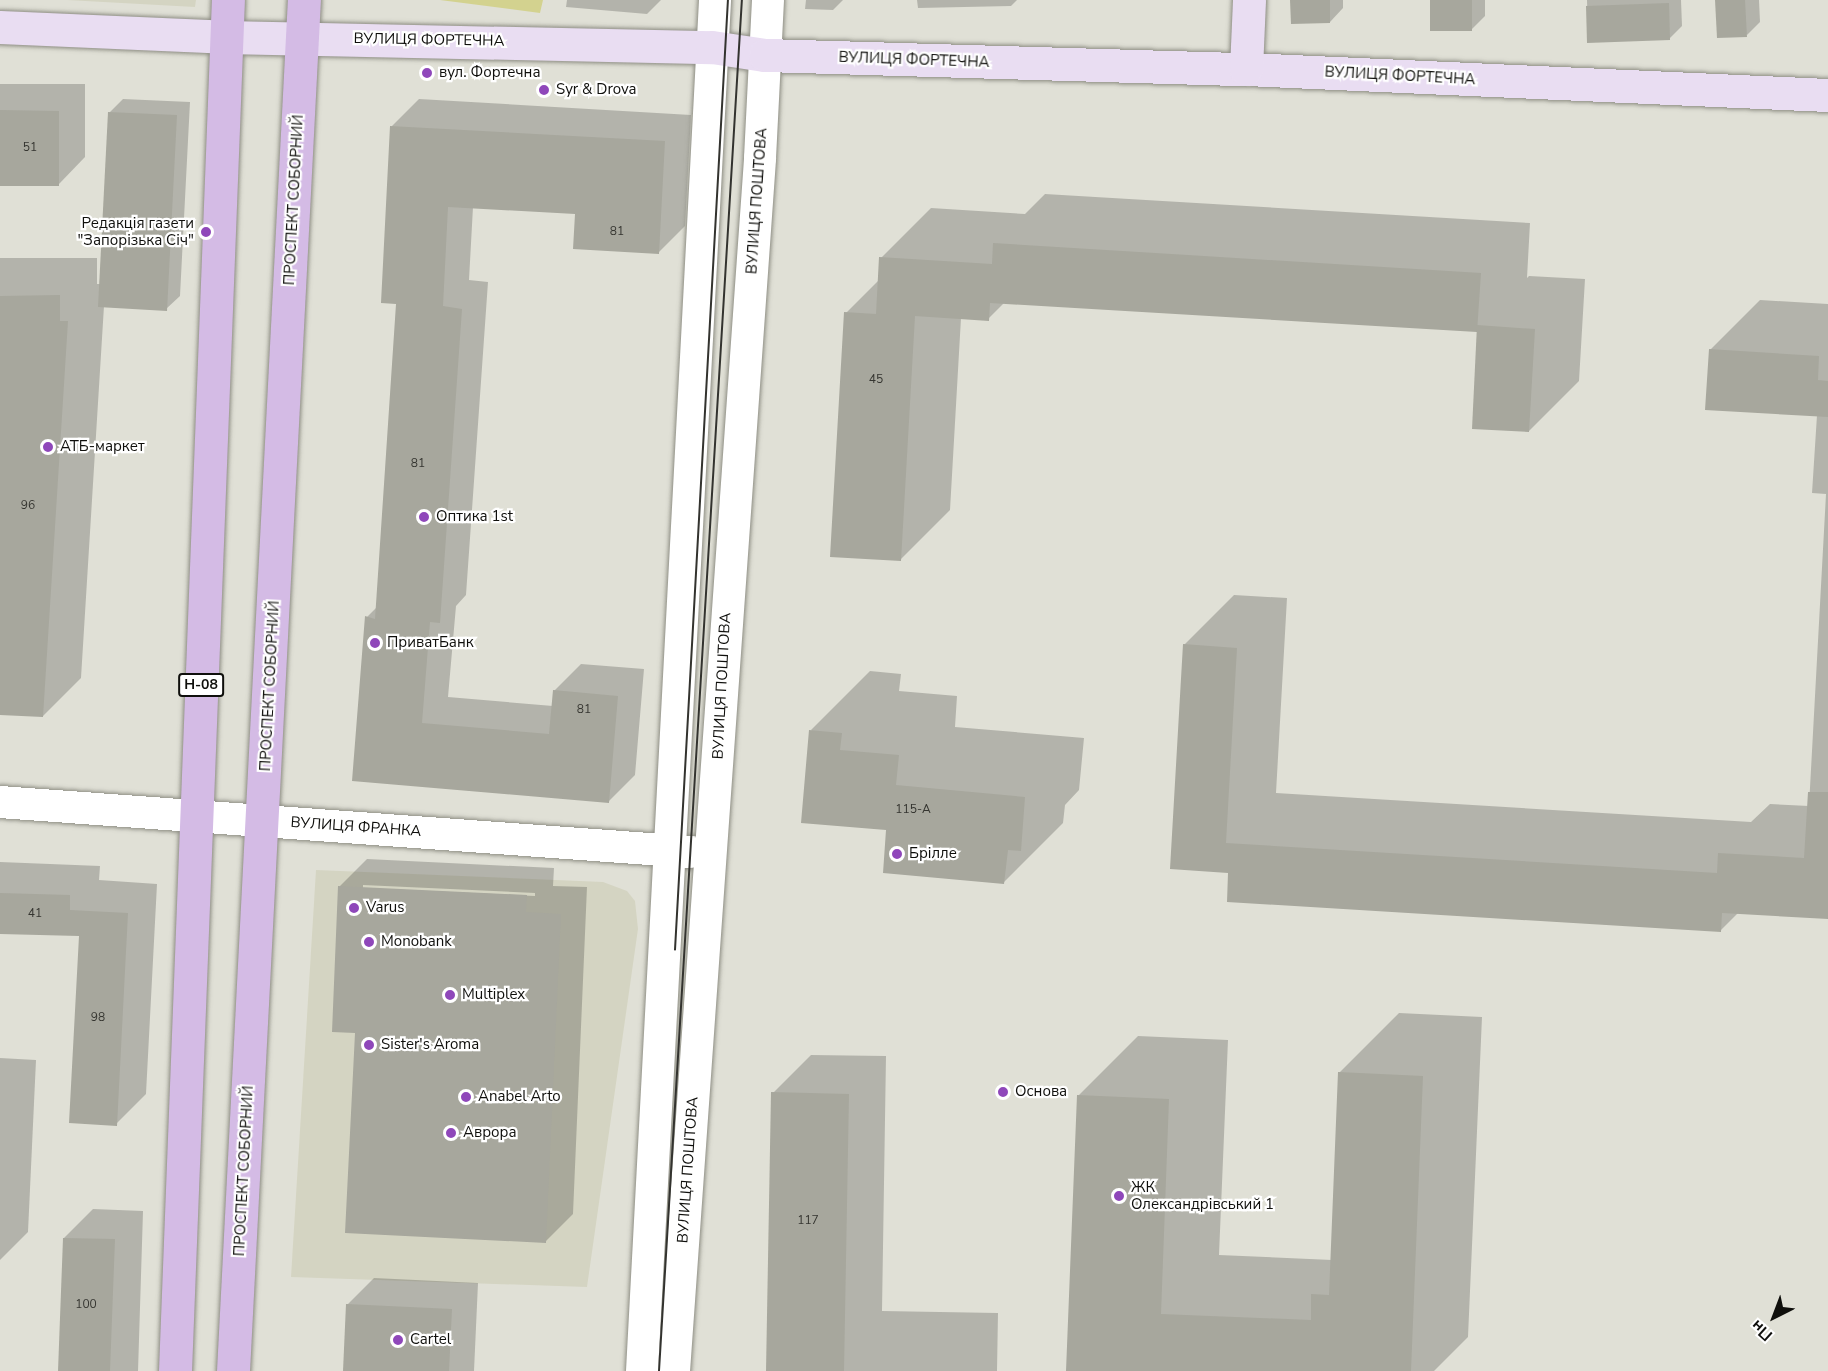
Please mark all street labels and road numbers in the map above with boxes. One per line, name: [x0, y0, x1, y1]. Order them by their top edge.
street label: ВУЛИЦЯ ФОРТЕЧНА: [353, 30, 505, 50]
street label: ВУЛИЦЯ ФОРТЕЧНА: [838, 48, 990, 72]
street label: ВУЛИЦЯ ФОРТЕЧНА: [1324, 63, 1476, 89]
street label: ПРОСПЕКТ СОБОРНИЙ: [281, 114, 307, 286]
street label: ВУЛИЦЯ ПОШТОВА: [743, 127, 771, 275]
street label: ПРОСПЕКТ СОБОРНИЙ: [257, 600, 283, 772]
street label: ВУЛИЦЯ ПОШТОВА: [709, 612, 735, 760]
road number: Н-08: [177, 674, 225, 696]
street label: ВУЛИЦЯ ФРАНКА: [290, 813, 422, 841]
street label: ПРОСПЕКТ СОБОРНИЙ: [231, 1085, 257, 1257]
street label: ВУЛИЦЯ ПОШТОВА: [674, 1096, 702, 1244]

